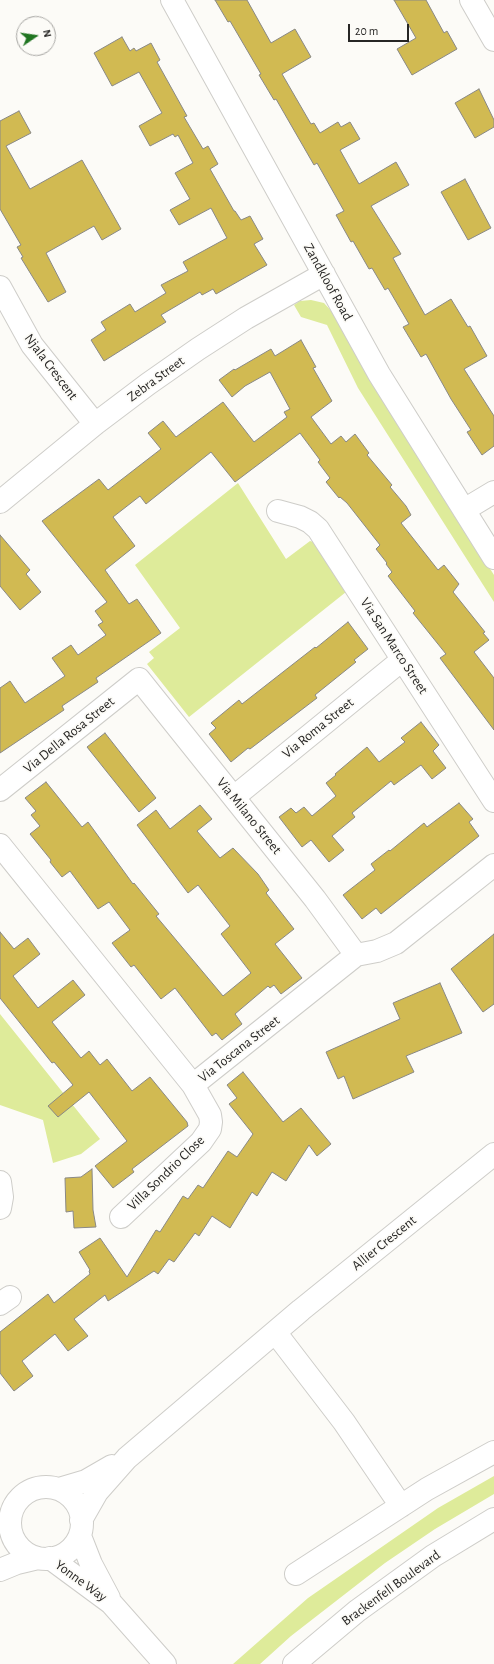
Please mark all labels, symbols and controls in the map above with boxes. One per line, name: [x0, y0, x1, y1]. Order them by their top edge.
north arrow: [16, 16, 56, 56]
scale bar: [350, 16, 411, 42]
text: 20 m: [355, 25, 378, 37]
text: N: [41, 28, 53, 38]
street label: Zandkloof Road: [300, 240, 356, 324]
street label: Njala Crescent: [21, 331, 81, 403]
street label: Zebra Street: [124, 353, 188, 405]
street label: Via San Marco Street: [357, 595, 431, 697]
street label: Via Della Rosa Street: [20, 693, 118, 777]
street label: Via Roma Street: [279, 694, 357, 762]
street label: Via Milano Street: [213, 774, 285, 858]
street label: Via Toscana Street: [195, 1012, 283, 1086]
street label: Villa Sondrio Close: [124, 1132, 208, 1214]
street label: Allier Crescent: [348, 1212, 420, 1274]
street label: Brackenfell Boulevard: [338, 1547, 444, 1629]
street label: Yonne Way: [52, 1556, 110, 1606]

